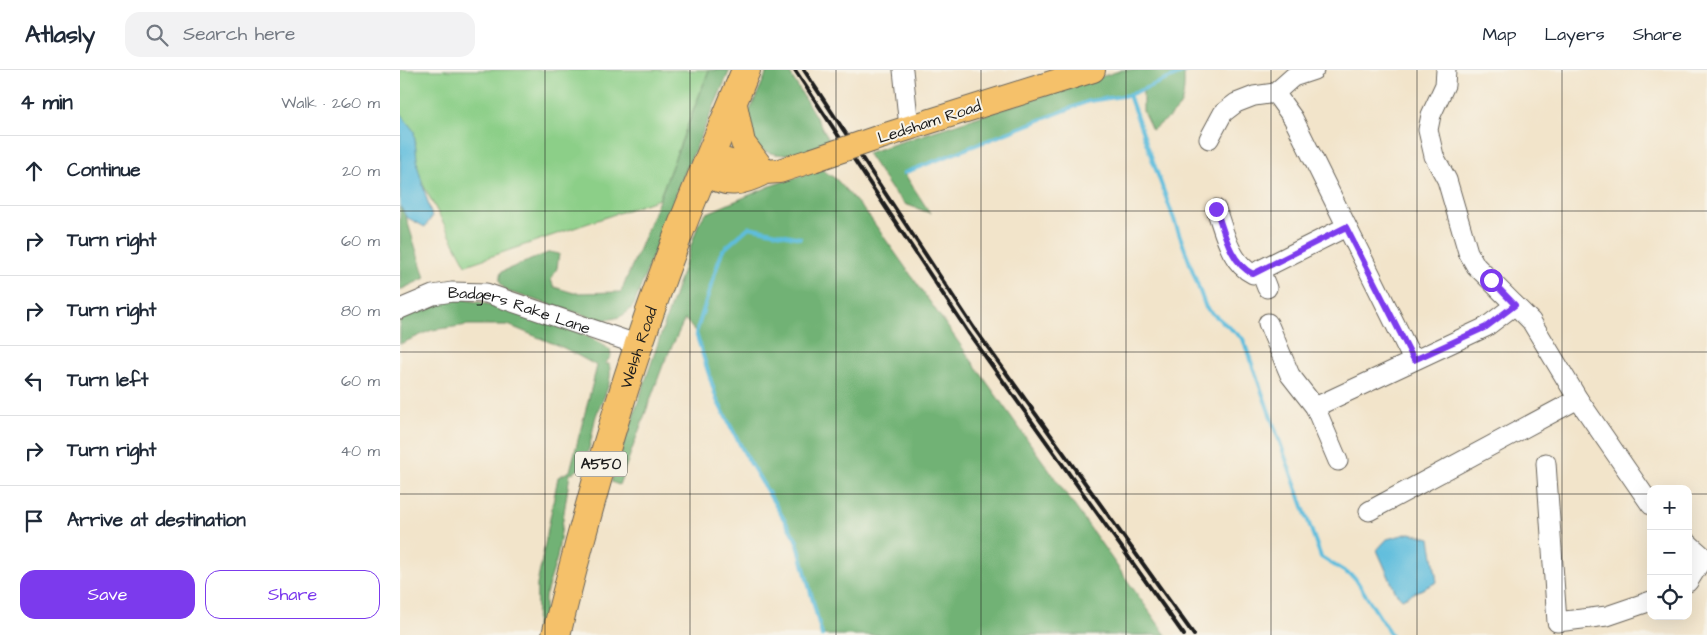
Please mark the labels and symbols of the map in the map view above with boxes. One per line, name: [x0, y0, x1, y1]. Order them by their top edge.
street label: Ledsham Road: [875, 95, 984, 149]
route end: [1205, 198, 1228, 221]
route start: [1480, 269, 1503, 292]
street label: Badgers Rake Lane: [447, 282, 594, 340]
street label: Welsh Road: [615, 304, 663, 392]
road number: A550: [575, 452, 627, 476]

